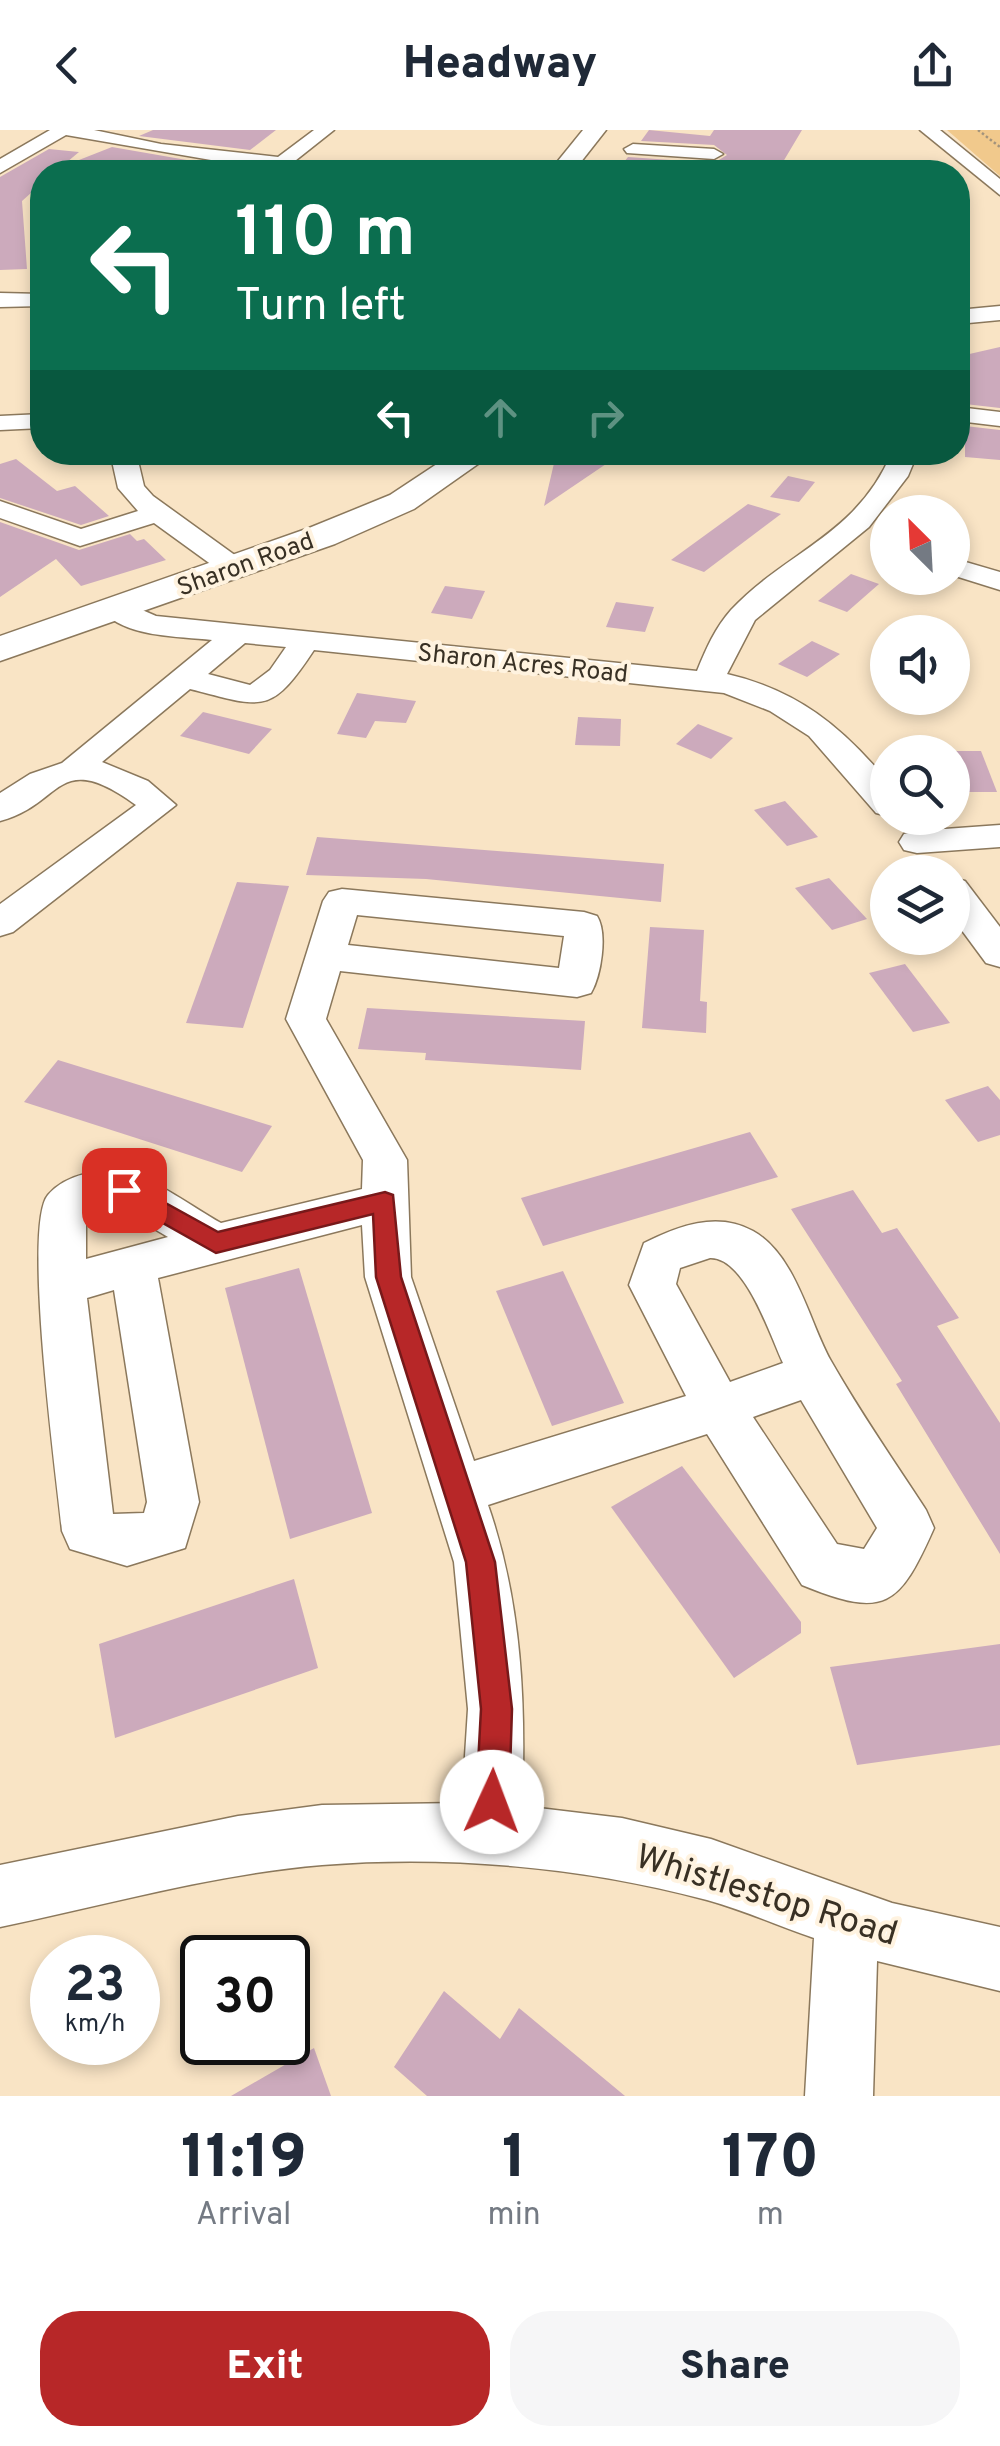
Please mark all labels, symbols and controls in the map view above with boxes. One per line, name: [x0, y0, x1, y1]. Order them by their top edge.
text: Headway: [403, 37, 597, 94]
icon: back: [40, 38, 95, 93]
icon: share: [905, 38, 960, 93]
text: 110 m: [235, 192, 416, 281]
icon: left: [70, 200, 200, 330]
text: Turn left: [235, 279, 406, 336]
icon: left: [368, 390, 423, 445]
icon: ahead: [473, 390, 528, 445]
icon: right: [578, 390, 633, 445]
north arrow: [870, 495, 970, 595]
map controls: [870, 495, 970, 955]
street label: Sharon Road: [173, 526, 319, 605]
button: sound: [870, 615, 970, 715]
street label: Sharon Acres Road: [416, 638, 630, 692]
button: search: [870, 735, 970, 835]
button: layers: [870, 855, 970, 955]
pin: [82, 1148, 167, 1233]
icon: arrive: [97, 1163, 152, 1218]
position arrow: [440, 1750, 544, 1854]
street label: Whistlestop Road: [630, 1836, 902, 1958]
speed limit sign: 30: [180, 1935, 310, 2065]
text: 23: [65, 1956, 125, 2019]
text: km/h: [65, 2009, 125, 2041]
text: 11:19: [181, 2123, 307, 2199]
text: 1: [502, 2123, 526, 2199]
text: 170: [722, 2123, 819, 2199]
text: Arrival: [196, 2196, 291, 2236]
text: min: [488, 2196, 541, 2236]
text: m: [757, 2196, 784, 2236]
button: Exit: [40, 2311, 490, 2426]
button: Share: [510, 2311, 960, 2426]

